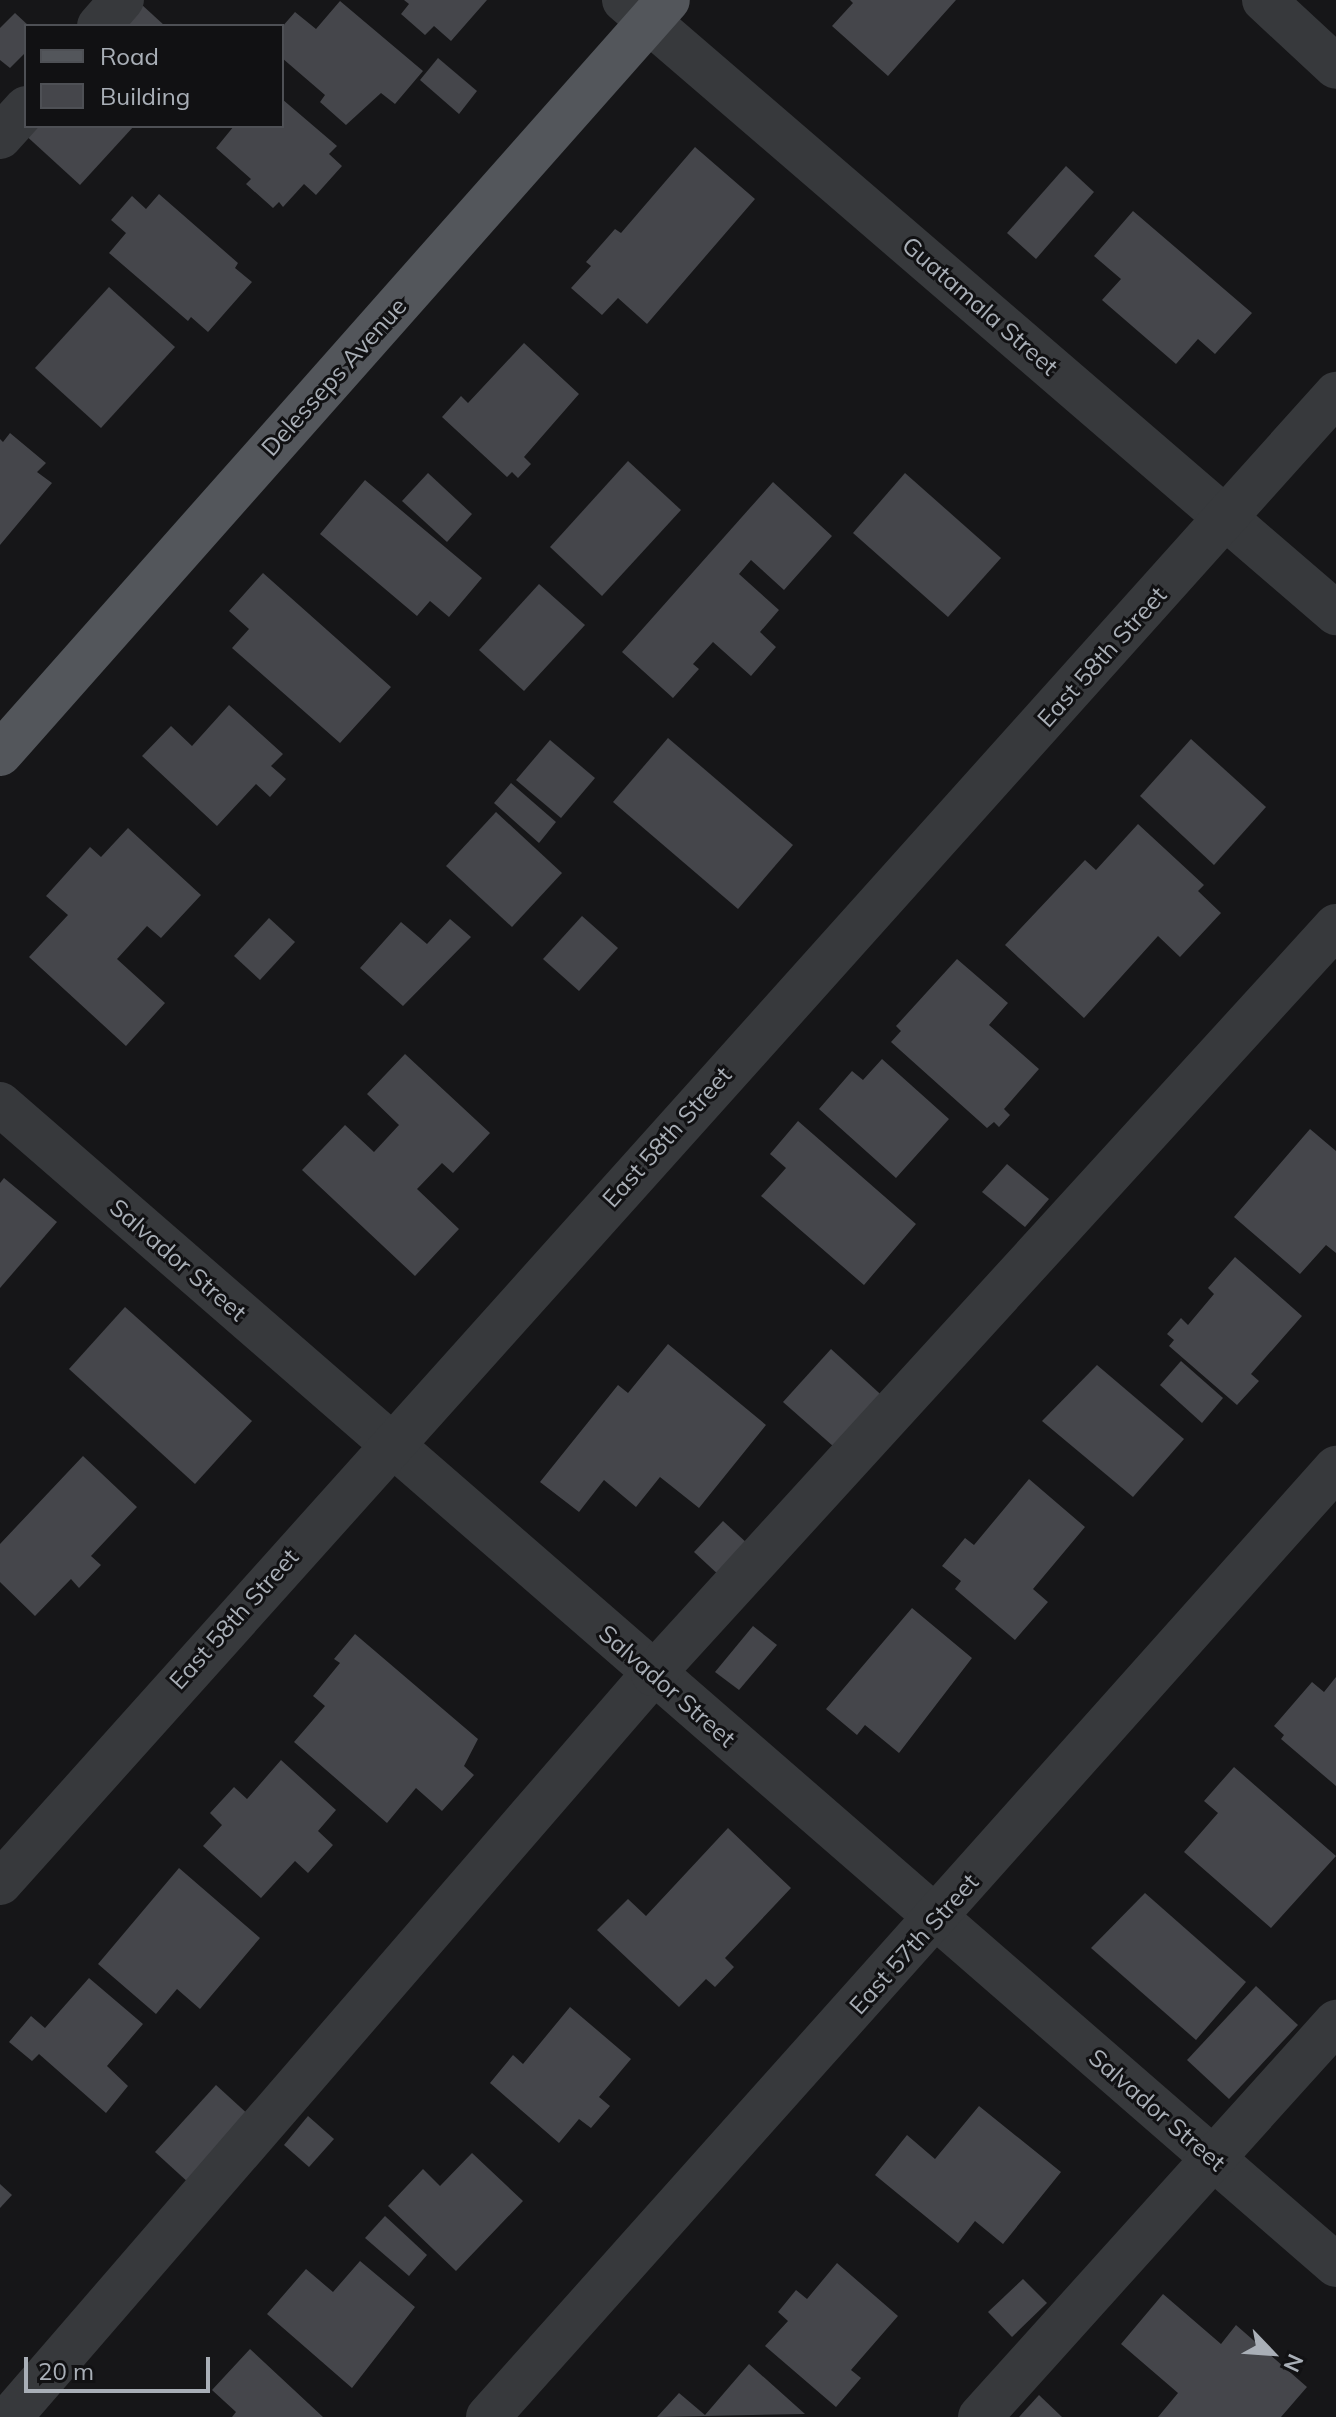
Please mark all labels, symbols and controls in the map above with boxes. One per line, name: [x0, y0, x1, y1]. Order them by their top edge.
legend: [24, 24, 284, 128]
text: Road: [100, 41, 159, 71]
text: Building: [100, 81, 190, 111]
street label: Guatamala Street: [896, 231, 1064, 381]
street label: Delesseps Avenue: [255, 292, 413, 462]
street label: East 58th Street: [1032, 581, 1172, 733]
street label: East 58th Street: [597, 1061, 737, 1213]
street label: Salvador Street: [104, 1193, 252, 1327]
street label: East 58th Street: [164, 1543, 304, 1695]
street label: Salvador Street: [593, 1619, 741, 1753]
street label: East 57th Street: [844, 1868, 984, 2020]
street label: Salvador Street: [1083, 2043, 1231, 2177]
north arrow: [1232, 2313, 1312, 2393]
scale bar: [28, 2341, 214, 2391]
text: N: [1278, 2350, 1310, 2377]
text: 20 m: [38, 2356, 94, 2386]

